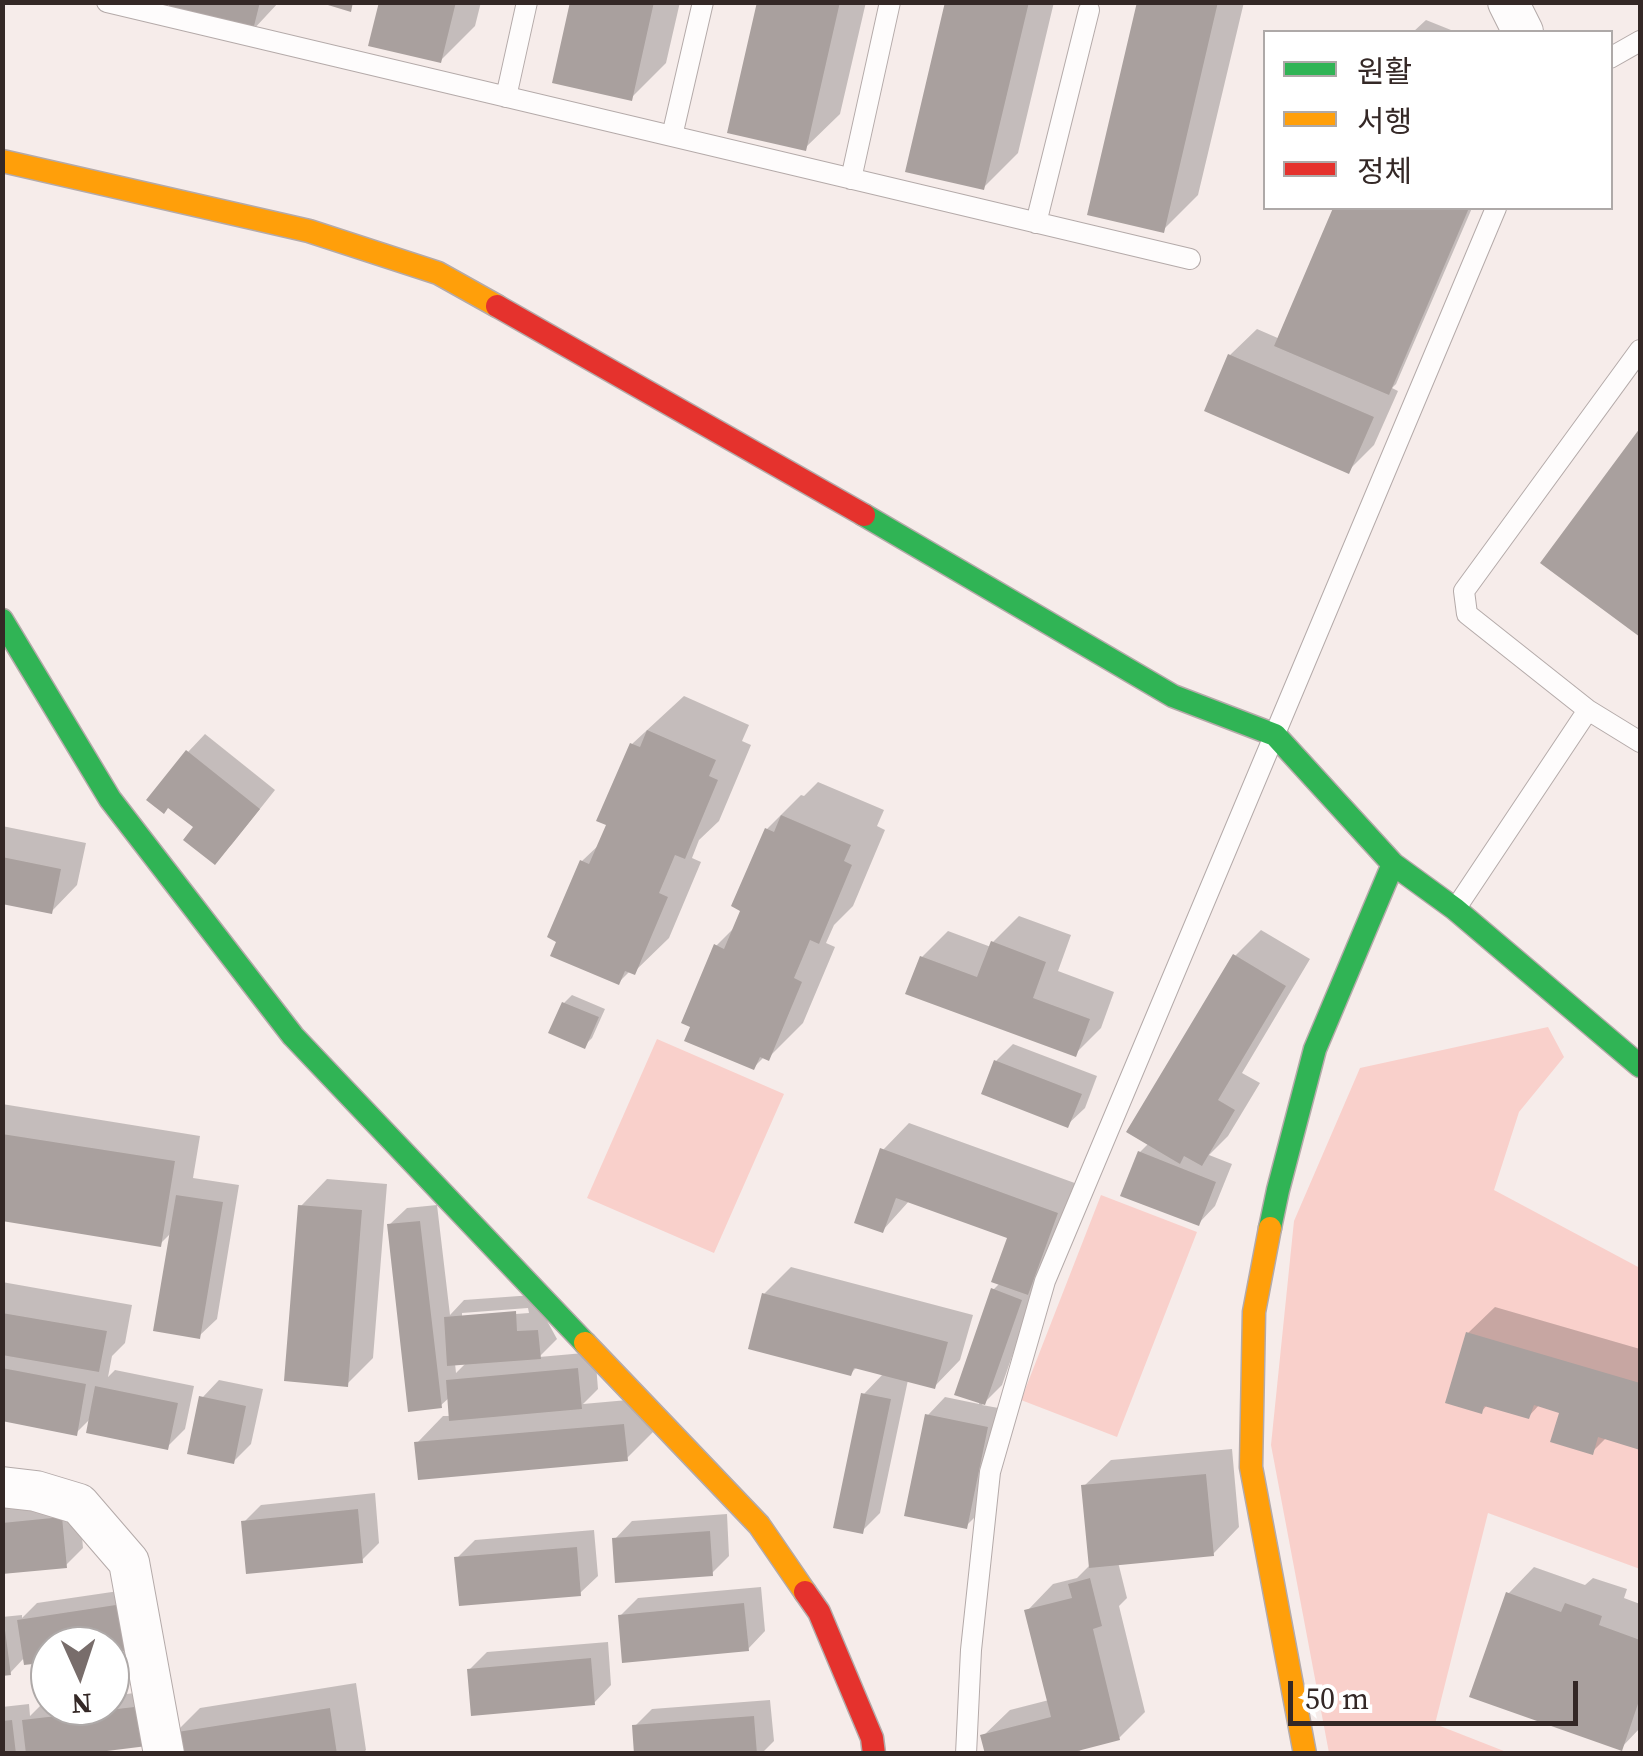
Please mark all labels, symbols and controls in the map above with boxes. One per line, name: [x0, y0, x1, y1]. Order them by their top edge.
legend: [1263, 30, 1613, 210]
text: 원활: [1357, 51, 1412, 92]
text: 서행: [1357, 101, 1412, 142]
text: 정체: [1357, 151, 1412, 192]
north arrow: [30, 1626, 130, 1726]
scale bar: [1293, 1661, 1583, 1723]
text: 50 m: [1305, 1678, 1369, 1719]
text: N: [70, 1684, 93, 1723]

